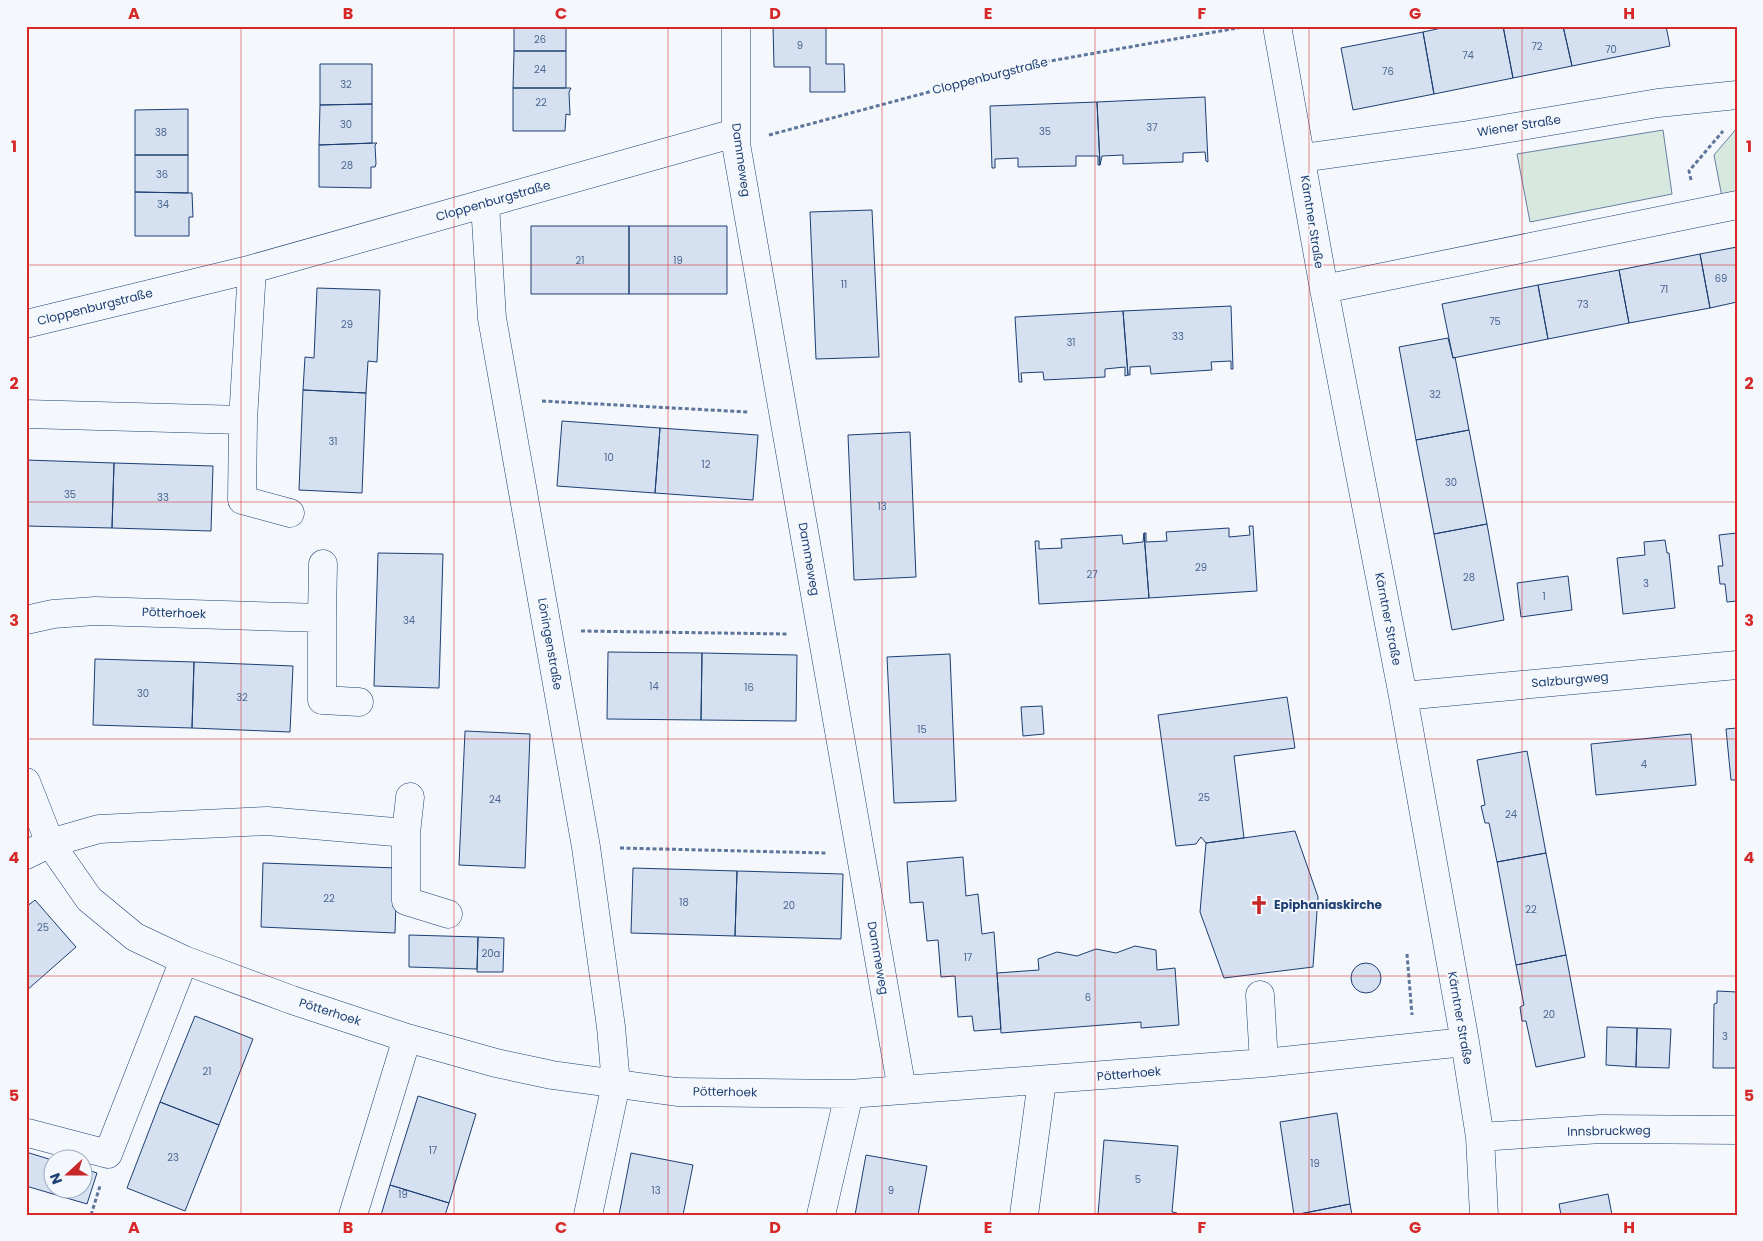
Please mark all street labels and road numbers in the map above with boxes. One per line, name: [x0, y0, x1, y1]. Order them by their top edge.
street label: Cloppenburgstraße: [930, 53, 1049, 98]
street label: Wiener Straße: [1476, 110, 1562, 141]
street label: Dammeweg: [728, 122, 755, 198]
street label: Kärntner Straße: [1297, 174, 1328, 270]
street label: Cloppenburgstraße: [434, 176, 552, 225]
street label: Cloppenburgstraße: [35, 284, 154, 329]
street label: Dammeweg: [795, 521, 824, 597]
street label: Kärntner Straße: [1371, 571, 1406, 667]
street label: Löningenstraße: [534, 597, 567, 691]
street label: Pötterhoek: [142, 603, 207, 622]
street label: Salzburgweg: [1531, 668, 1609, 691]
street label: Dammeweg: [864, 920, 893, 996]
street label: Kärntner Straße: [1444, 970, 1477, 1066]
street label: Pötterhoek: [297, 994, 364, 1030]
street label: Pötterhoek: [1096, 1062, 1163, 1085]
street label: Pötterhoek: [693, 1082, 758, 1101]
street label: Innsbruckweg: [1567, 1121, 1651, 1140]

